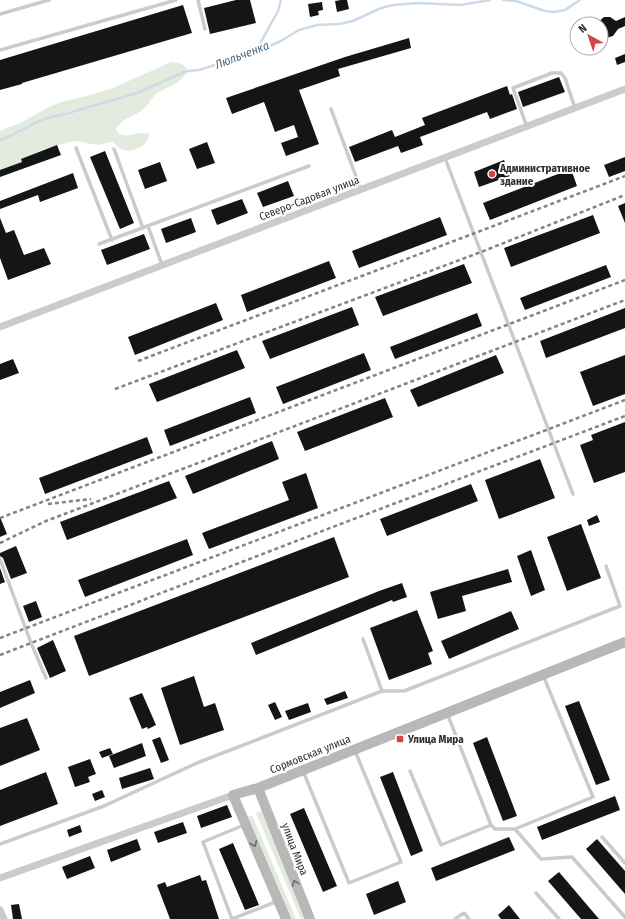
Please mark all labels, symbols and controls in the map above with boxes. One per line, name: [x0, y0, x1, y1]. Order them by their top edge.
north arrow: [569, 16, 609, 56]
text: N: [576, 22, 590, 36]
water label: Люльченка: [212, 38, 271, 72]
place label: Административное здание: [499, 162, 591, 188]
marker: Административное здание: [487, 169, 497, 179]
street label: Северо-Садовая улица: [257, 173, 361, 224]
street label: Сормовская улица: [268, 732, 352, 777]
place label: Улица Мира: [407, 733, 464, 746]
marker: Улица Мира: [395, 734, 405, 744]
street label: улица Мира: [279, 821, 310, 877]
one-way arrow: [249, 840, 257, 847]
one-way arrow: [292, 879, 300, 886]

